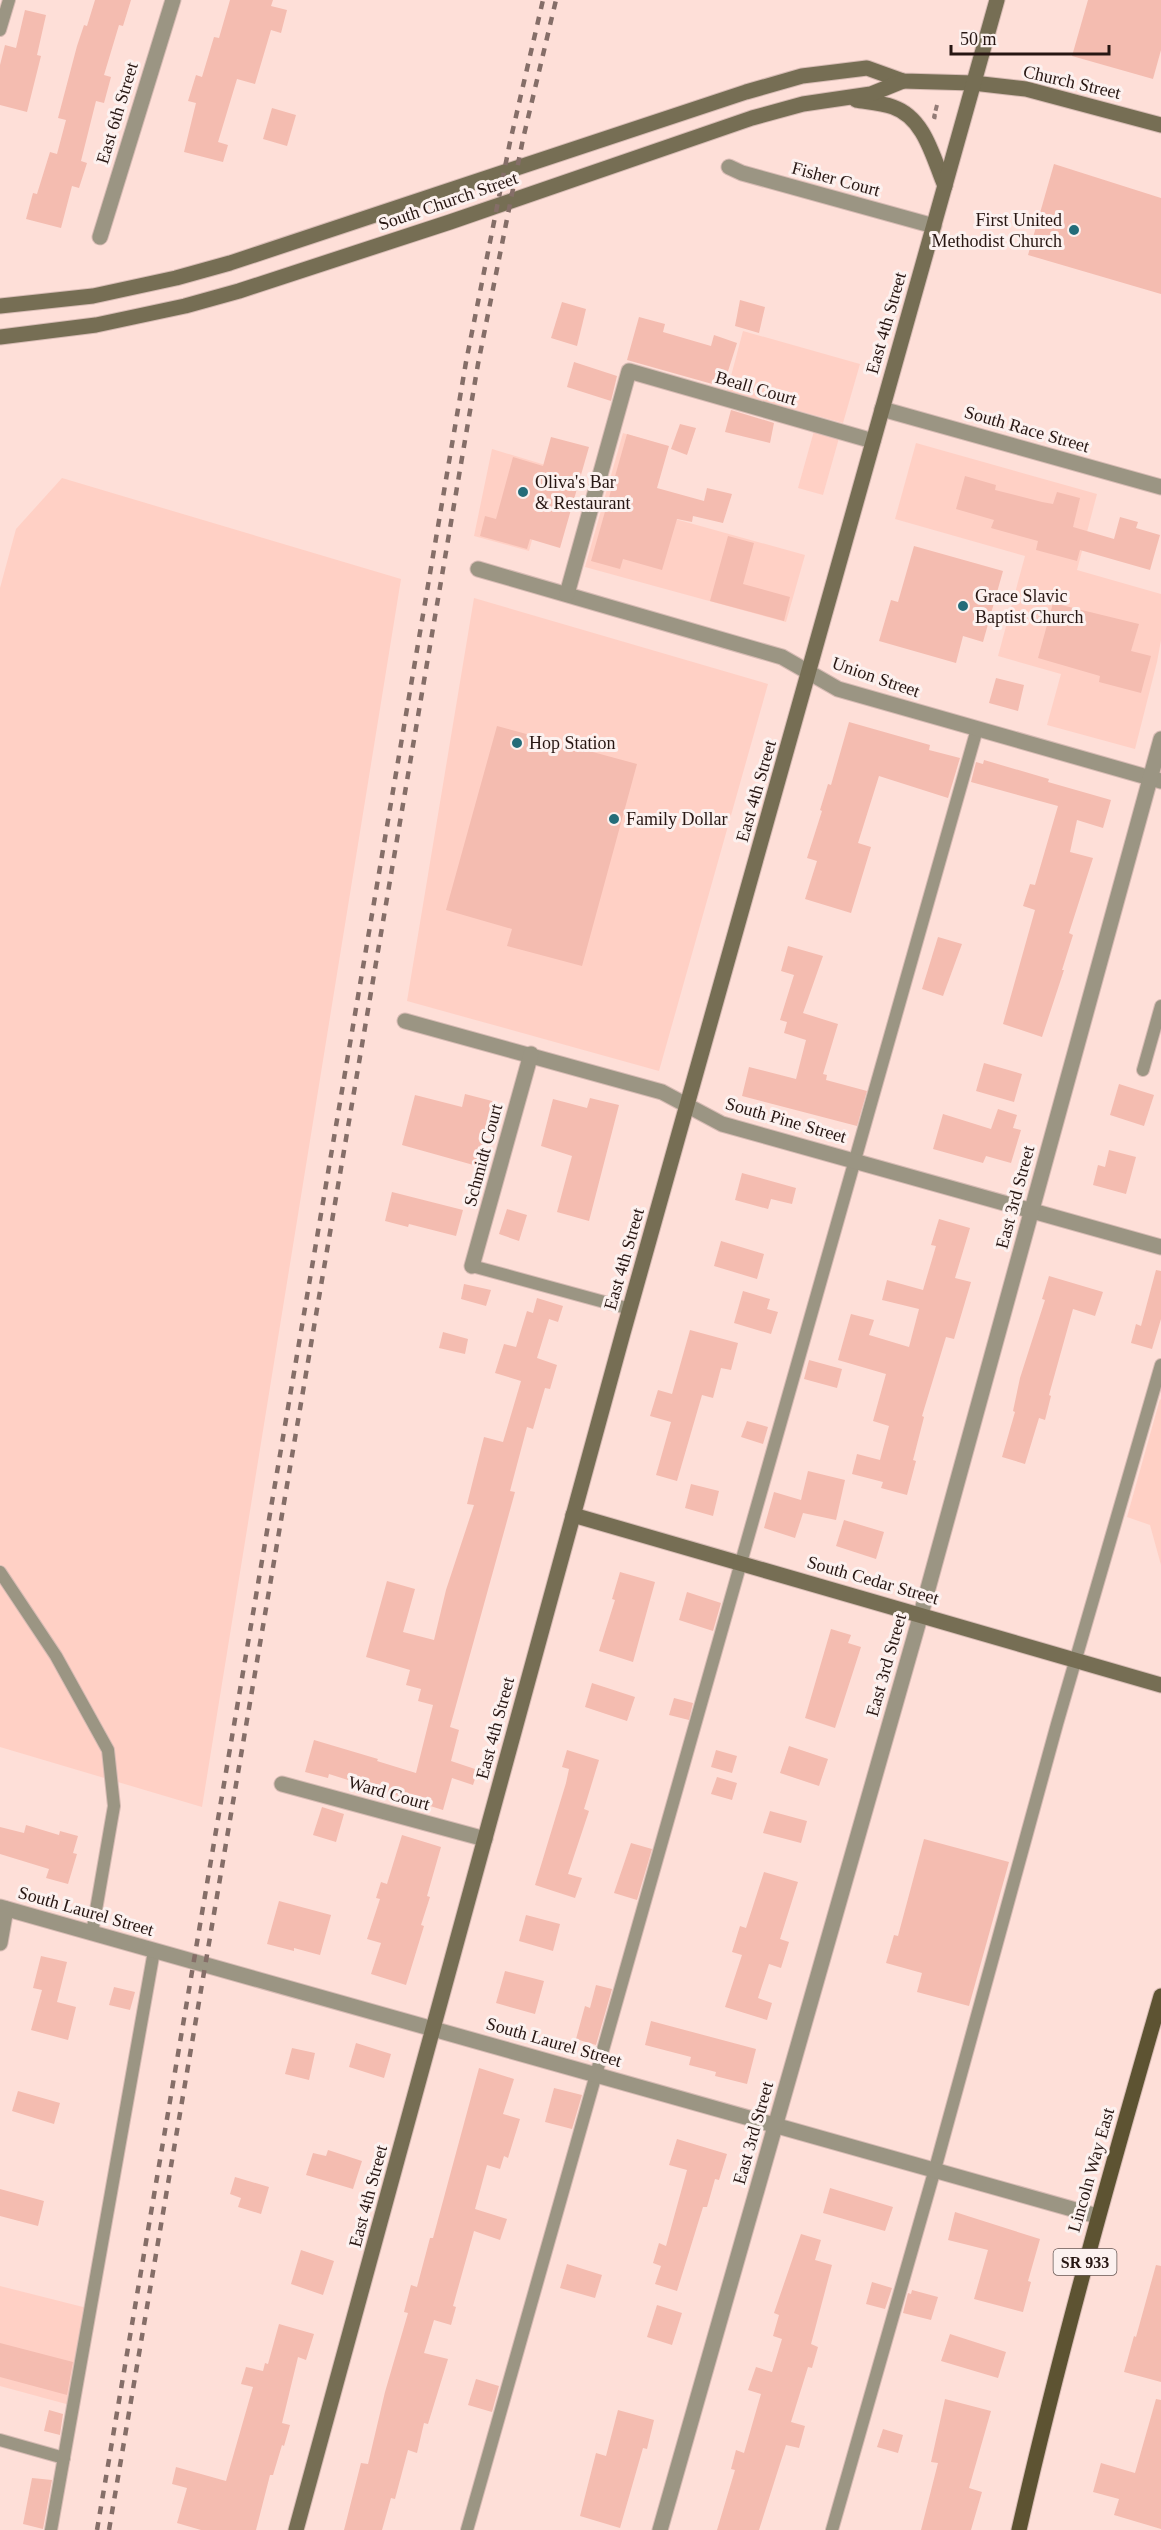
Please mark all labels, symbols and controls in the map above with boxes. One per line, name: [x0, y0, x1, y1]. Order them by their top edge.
scale bar: [951, 18, 1108, 56]
text: 50 m: [960, 29, 997, 49]
street label: East 6th Street: [92, 60, 142, 166]
street label: Church Street: [1021, 61, 1123, 103]
street label: Fisher Court: [790, 158, 882, 200]
street label: South Church Street: [376, 168, 520, 234]
place label: First United Methodist Church: [932, 210, 1062, 251]
marker: First United Methodist Church: [1067, 223, 1081, 237]
street label: East 4th Street: [862, 270, 910, 376]
street label: Beall Court: [713, 367, 799, 409]
street label: South Race Street: [962, 402, 1092, 456]
place label: Oliva's Bar & Restaurant: [535, 472, 630, 513]
marker: Oliva's Bar & Restaurant: [516, 485, 530, 499]
place label: Grace Slavic Baptist Church: [975, 586, 1084, 627]
marker: Grace Slavic Baptist Church: [956, 599, 970, 613]
street label: Union Street: [829, 653, 923, 701]
place label: Hop Station: [529, 733, 616, 753]
marker: Hop Station: [510, 736, 524, 750]
street label: East 4th Street: [732, 738, 780, 844]
place label: Family Dollar: [626, 809, 728, 829]
marker: Family Dollar: [607, 812, 621, 826]
street label: South Pine Street: [723, 1093, 849, 1147]
street label: Schmidt Court: [460, 1101, 506, 1209]
street label: East 3rd Street: [992, 1143, 1038, 1251]
street label: East 4th Street: [600, 1206, 648, 1312]
street label: South Cedar Street: [805, 1552, 941, 1608]
street label: East 3rd Street: [862, 1611, 910, 1719]
street label: East 4th Street: [472, 1675, 518, 1781]
street label: Ward Court: [346, 1772, 432, 1814]
street label: South Laurel Street: [16, 1882, 156, 1940]
street label: South Laurel Street: [484, 2013, 624, 2071]
street label: East 3rd Street: [729, 2079, 777, 2187]
street label: Lincoln Way East: [1064, 2106, 1118, 2234]
street label: East 4th Street: [345, 2143, 391, 2249]
road number: SR 933: [1054, 2249, 1116, 2275]

